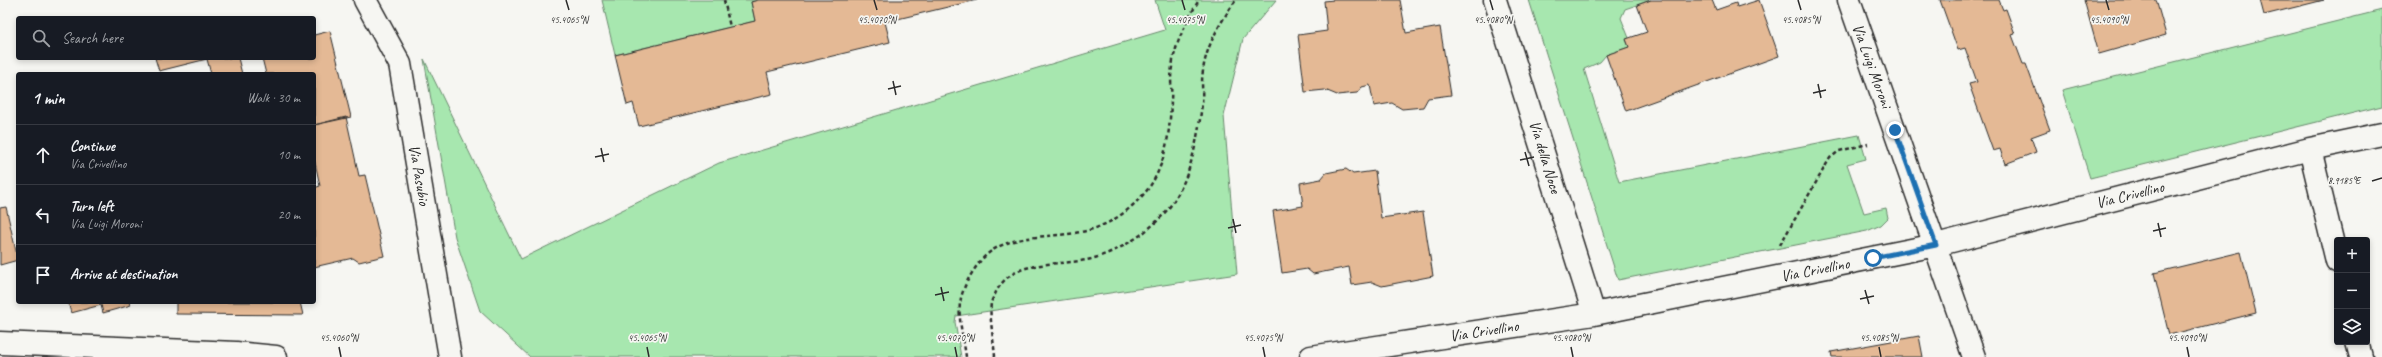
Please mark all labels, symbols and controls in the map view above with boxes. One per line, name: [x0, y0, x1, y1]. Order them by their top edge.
text: 45.4065°N: [550, 13, 590, 26]
text: 45.4070°N: [858, 13, 898, 26]
text: 45.4075°N: [1166, 13, 1206, 26]
text: 45.4080°N: [1474, 13, 1514, 26]
text: 45.4085°N: [1782, 13, 1822, 26]
text: 45.4090°N: [2090, 13, 2130, 26]
search box: [16, 16, 316, 60]
street label: Via Luigi Moroni: [1848, 21, 1897, 113]
icon: search: [30, 27, 52, 49]
text: Search here: [62, 29, 123, 48]
text: 1 min: [32, 88, 65, 109]
text: Walk · 30 m: [247, 90, 300, 106]
street label: Via della Noce: [1524, 118, 1566, 197]
route end: [1886, 121, 1904, 139]
text: Continue: [70, 137, 115, 156]
street label: Via Pasubio: [404, 143, 434, 208]
icon: ahead: [32, 144, 54, 166]
text: 10 m: [278, 147, 300, 163]
text: Via Crivellino: [70, 156, 126, 172]
text: 8.9185°E: [2328, 174, 2362, 187]
street label: Via Crivellino: [2094, 177, 2167, 213]
text: Turn left: [70, 197, 113, 216]
icon: left: [32, 204, 54, 226]
text: 20 m: [278, 207, 300, 223]
text: Via Luigi Moroni: [70, 216, 142, 232]
map controls: [2334, 237, 2370, 345]
button: +: [2334, 237, 2370, 273]
route start: [1864, 249, 1882, 267]
street label: Via Crivellino: [1779, 253, 1852, 286]
icon: arrive: [32, 264, 54, 286]
text: Arrive at destination: [70, 265, 177, 284]
button: −: [2334, 273, 2370, 309]
button: layers: [2334, 309, 2370, 345]
street label: Via Crivellino: [1448, 315, 1521, 346]
text: 45.4060°N: [320, 331, 360, 344]
text: 45.4065°N: [628, 331, 668, 344]
text: 45.4070°N: [936, 331, 976, 344]
text: 45.4075°N: [1244, 331, 1284, 344]
text: 45.4080°N: [1552, 331, 1592, 344]
text: 45.4085°N: [1860, 331, 1900, 344]
text: 45.4090°N: [2168, 331, 2208, 344]

